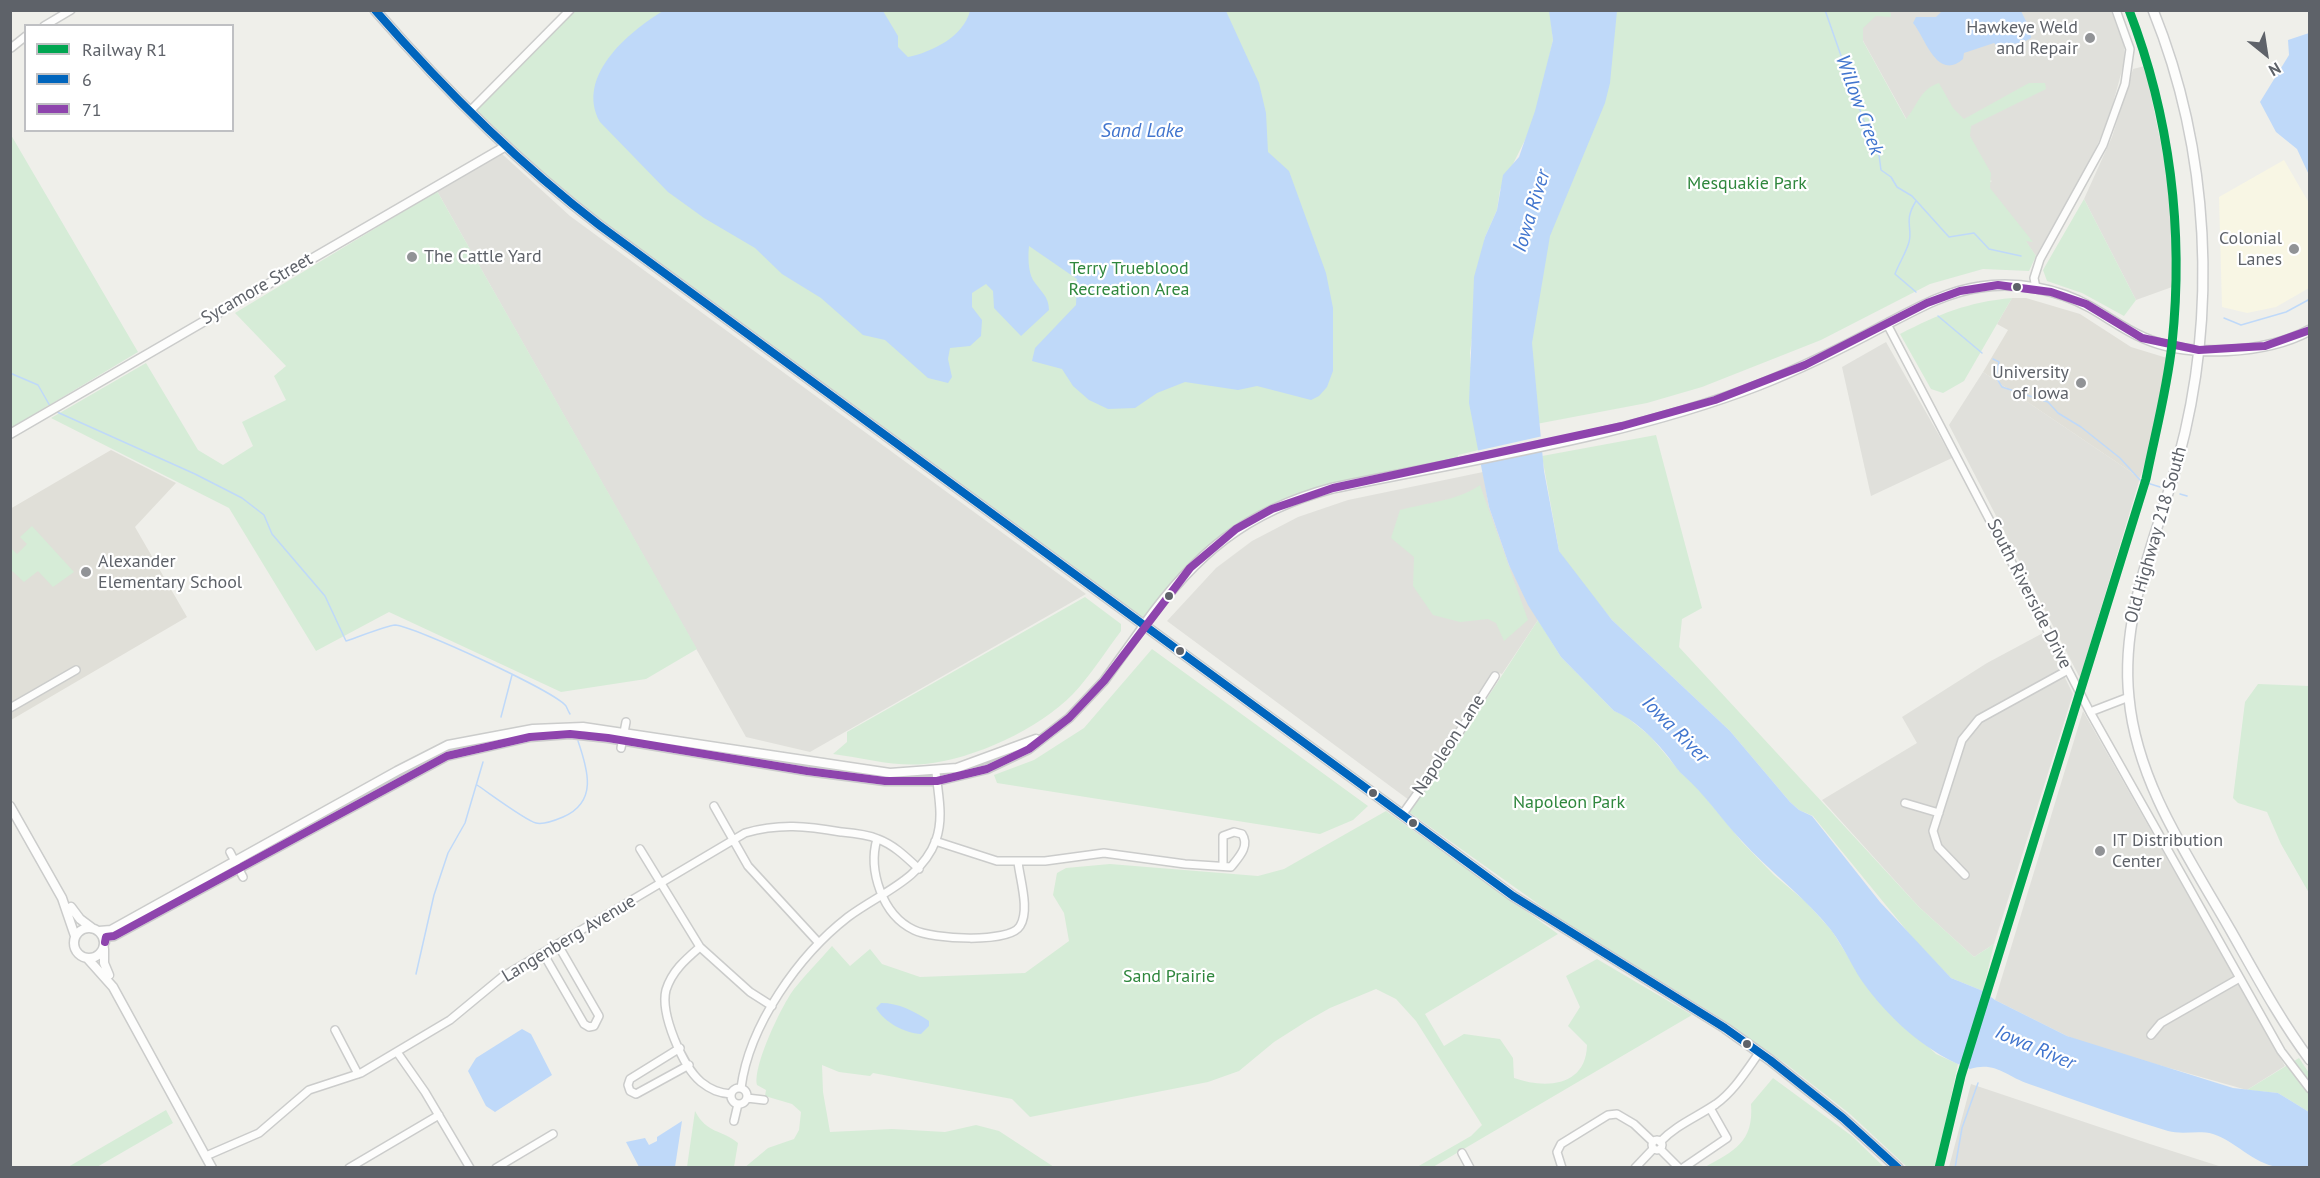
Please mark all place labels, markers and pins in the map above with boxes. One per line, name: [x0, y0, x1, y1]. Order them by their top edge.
place label: Hawkeye Weld and Repair: [1966, 17, 2078, 60]
marker: Hawkeye Weld and Repair: [2083, 31, 2097, 45]
place label: Colonial Lanes: [2219, 228, 2282, 270]
marker: Colonial Lanes: [2287, 242, 2301, 256]
place label: The Cattle Yard: [424, 246, 542, 268]
marker: The Cattle Yard: [405, 250, 419, 264]
unlabelled marker: [2011, 281, 2023, 293]
place label: University of Iowa: [1992, 362, 2069, 404]
marker: University of Iowa: [2074, 376, 2088, 390]
place label: Alexander Elementary School: [98, 551, 242, 594]
marker: Alexander Elementary School: [79, 565, 93, 579]
unlabelled marker: [1163, 590, 1175, 602]
unlabelled marker: [1174, 645, 1186, 657]
unlabelled marker: [1367, 787, 1379, 799]
unlabelled marker: [1407, 817, 1419, 829]
place label: IT Distribution Center: [2112, 830, 2223, 872]
marker: IT Distribution Center: [2093, 844, 2107, 858]
unlabelled marker: [1741, 1038, 1753, 1050]

